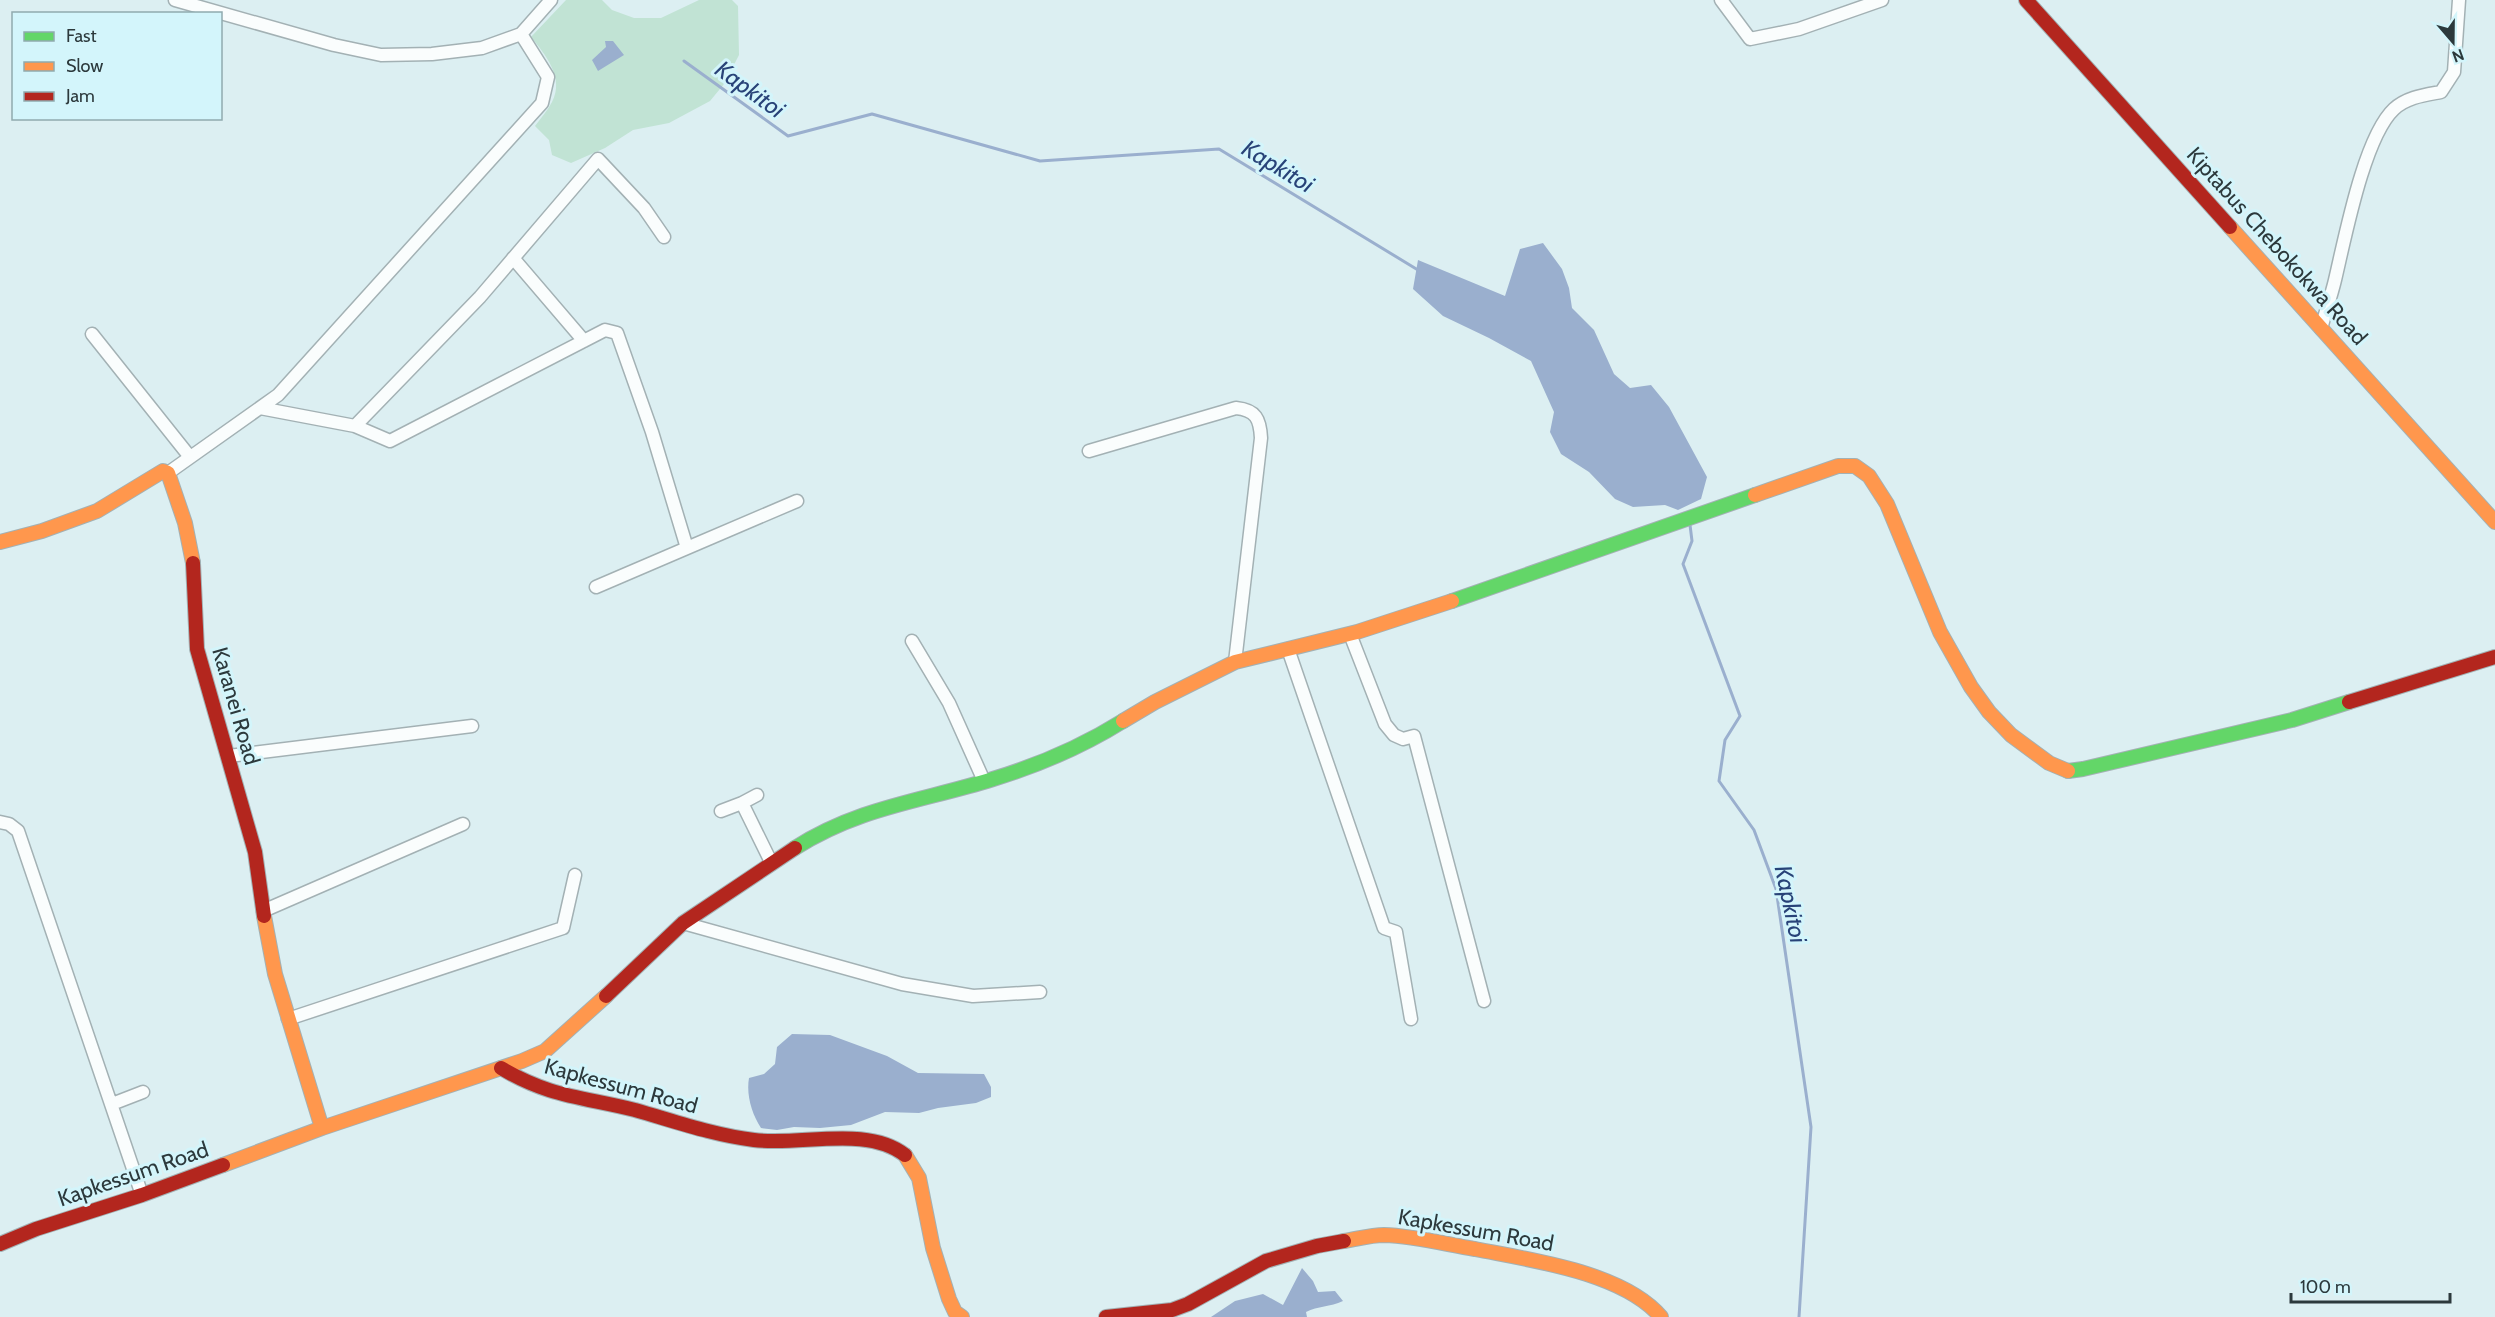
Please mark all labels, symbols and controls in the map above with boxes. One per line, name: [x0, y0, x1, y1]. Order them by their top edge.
legend: [12, 12, 222, 120]
north arrow: [2423, 12, 2483, 72]
text: Fast: [66, 25, 97, 47]
text: N: [2449, 45, 2467, 66]
water label: Kapkitoi: [710, 54, 791, 124]
text: Slow: [66, 55, 103, 77]
text: Jam: [65, 85, 95, 107]
water label: Kapkitoi: [1237, 133, 1320, 199]
street label: Kiptabus Chebokokwa Road: [2181, 141, 2373, 351]
street label: Karanei Road: [206, 644, 266, 768]
water label: Kapkitoi: [1769, 863, 1814, 946]
street label: Kapkessum Road: [541, 1053, 701, 1119]
street label: Kapkessum Road: [54, 1136, 212, 1212]
street label: Kapkessum Road: [1396, 1203, 1556, 1257]
scale bar: [2291, 1266, 2450, 1304]
text: 100 m: [2300, 1276, 2351, 1298]

